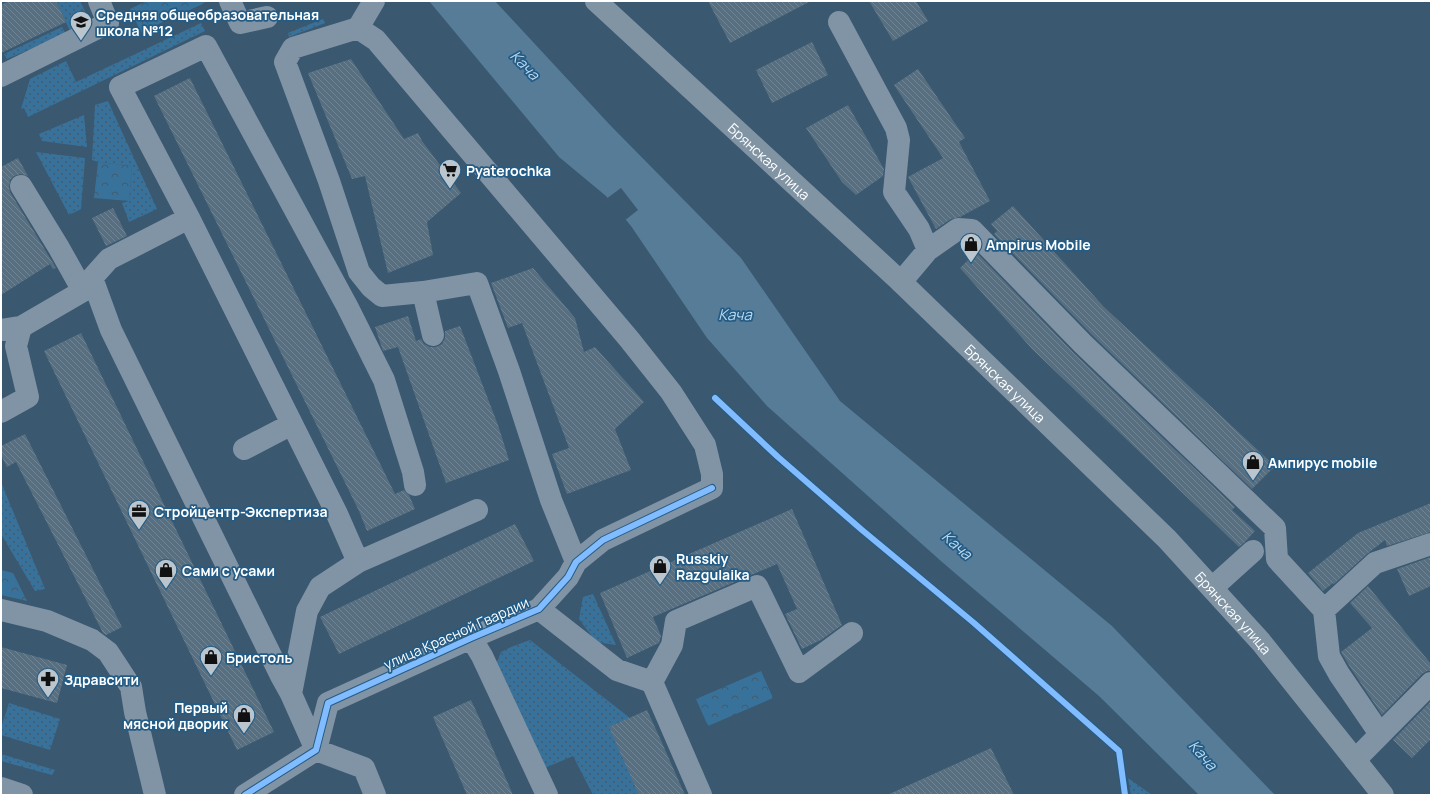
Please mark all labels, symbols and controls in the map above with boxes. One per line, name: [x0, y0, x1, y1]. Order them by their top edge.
place label: Средняя общеобразовательная школа №12: [96, 5, 319, 40]
school or university icon: Средняя общеобразовательная школа №12: [68, 9, 94, 42]
water label: Кача: [506, 46, 545, 85]
street label: Брянская улица: [724, 118, 815, 204]
supermarket icon: Pyaterochka: [437, 157, 463, 190]
place label: Pyaterochka: [466, 161, 551, 180]
shop icon: Ampirus Mobile: [958, 231, 984, 264]
place label: Ampirus Mobile: [986, 235, 1091, 254]
water label: Кача: [718, 304, 753, 325]
street label: Брянская улица: [961, 339, 1050, 426]
shop icon: Ампирус mobile: [1240, 449, 1266, 482]
place label: Ампирус mobile: [1268, 453, 1377, 472]
office icon: Стройцентр-Экспертиза: [126, 498, 152, 531]
place label: Стройцентр-Экспертиза: [154, 502, 327, 521]
water label: Кача: [937, 526, 977, 564]
place label: Russkiy Razgulaika: [676, 549, 750, 584]
shop icon: Russkiy Razgulaika: [647, 553, 673, 586]
shop icon: Сами с усами: [153, 557, 179, 590]
place label: Сами с усами: [182, 561, 275, 580]
street label: Брянская улица: [1191, 567, 1276, 658]
street label: улица Красной Гвардии: [380, 592, 532, 674]
shop icon: Бристоль: [198, 644, 224, 677]
place label: Бристоль: [226, 648, 293, 667]
pharmacy icon: Здравсити: [35, 666, 61, 699]
place label: Здравсити: [64, 670, 139, 689]
place label: Первый мясной дворик: [123, 698, 228, 733]
shop icon: Первый мясной дворик: [231, 702, 257, 735]
water label: Кача: [1184, 735, 1222, 775]

